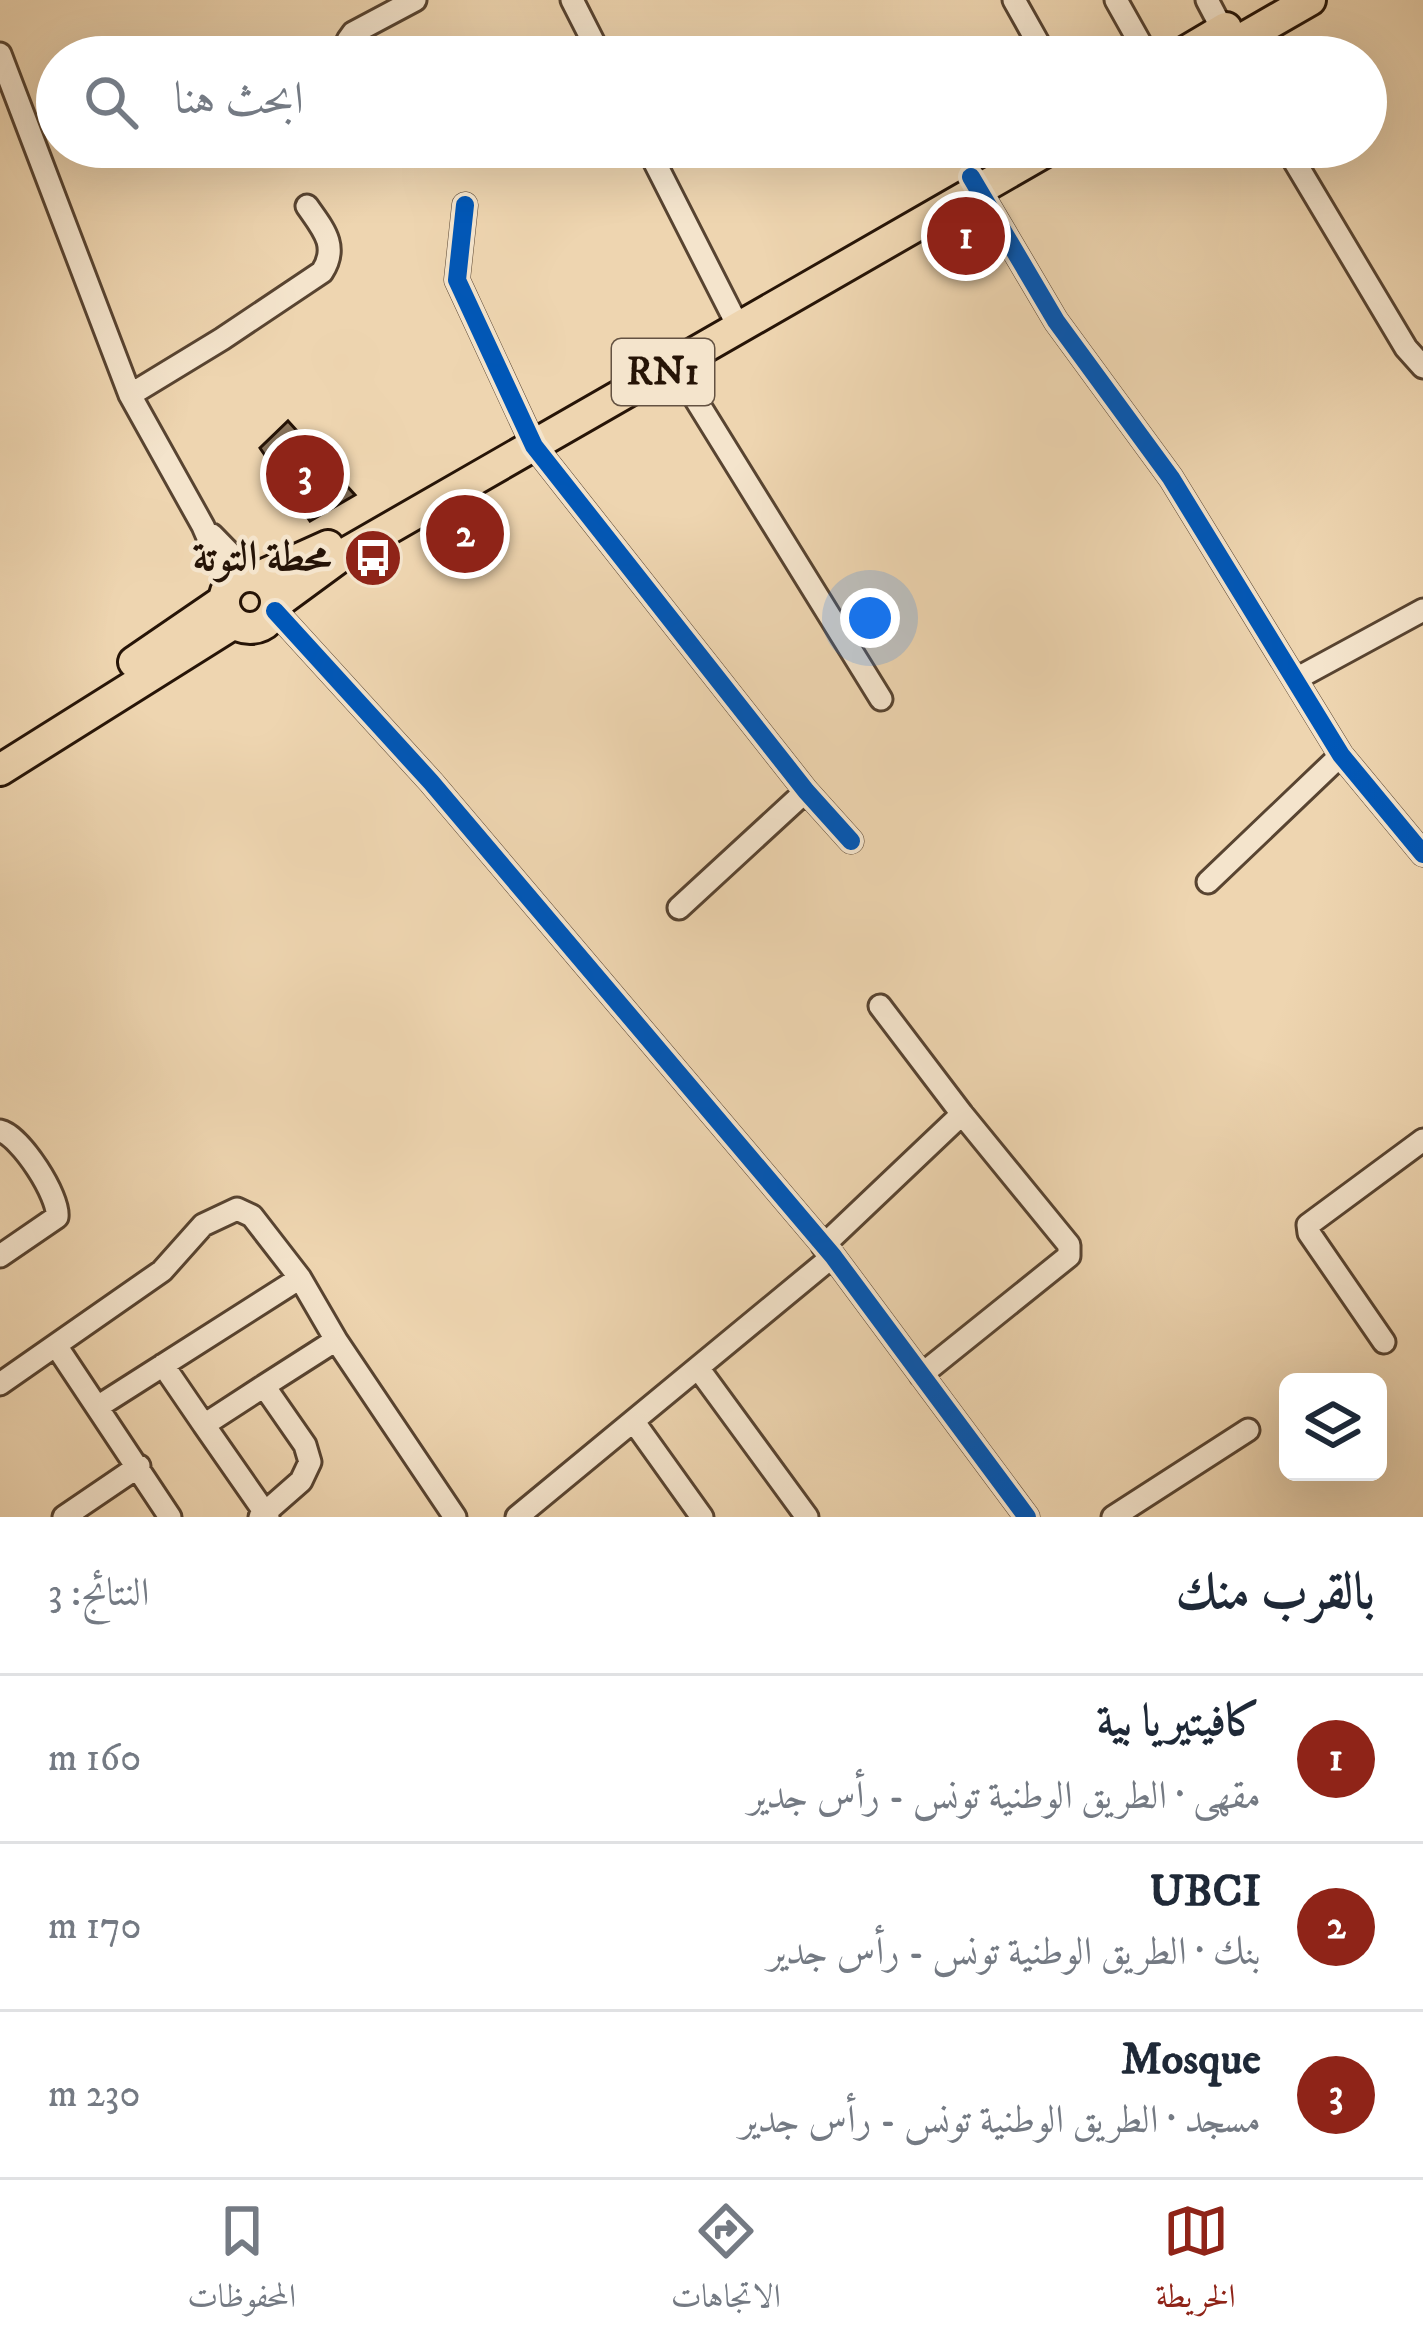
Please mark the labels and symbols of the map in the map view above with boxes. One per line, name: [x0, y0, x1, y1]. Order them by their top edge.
pin: 1: [927, 191, 1005, 281]
road number: RN1: [612, 339, 714, 405]
pin: 3: [266, 429, 344, 519]
pin: 2: [426, 489, 504, 579]
bus stop icon: محطة التوتة: [342, 527, 404, 589]
place label: محطة التوتة: [192, 532, 333, 584]
your location: [840, 588, 900, 648]

